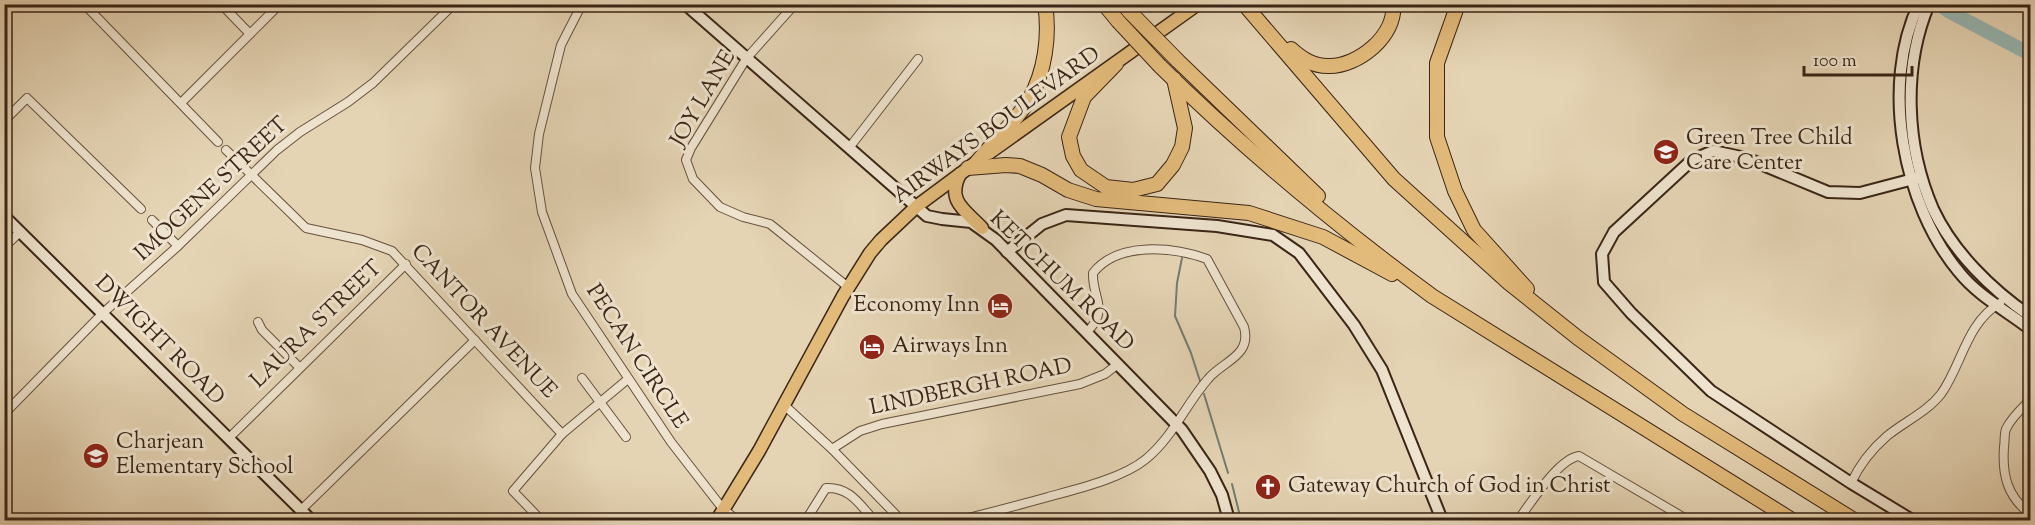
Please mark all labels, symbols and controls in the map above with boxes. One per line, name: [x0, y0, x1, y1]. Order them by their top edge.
scale bar: [1804, 39, 1912, 77]
street label: AIRWAYS BOULEVARD: [887, 40, 1107, 212]
street label: JOY LANE: [663, 45, 745, 154]
text: 100 m: [1813, 49, 1857, 75]
street label: IMOGENE STREET: [128, 110, 296, 270]
place label: Green Tree Child Care Center: [1686, 123, 1853, 180]
school or university icon: Green Tree Child Care Center: [1651, 137, 1681, 167]
street label: KETCHUM ROAD: [981, 204, 1141, 360]
street label: CANTOR AVENUE: [403, 237, 563, 407]
street label: LAURA STREET: [244, 253, 391, 396]
street label: DWIGHT ROAD: [87, 269, 231, 413]
street label: PECAN CIRCLE: [577, 278, 695, 436]
place label: Economy Inn: [854, 290, 980, 322]
hotel icon: Economy Inn: [985, 291, 1015, 321]
place label: Airways Inn: [892, 331, 1008, 363]
hotel icon: Airways Inn: [857, 332, 887, 362]
street label: LINDBERGH ROAD: [867, 351, 1075, 425]
place label: Charjean Elementary School: [116, 427, 293, 484]
school or university icon: Charjean Elementary School: [81, 441, 111, 471]
place label: Gateway Church of God in Christ: [1288, 471, 1611, 503]
church icon: Gateway Church of God in Christ: [1253, 472, 1283, 502]

